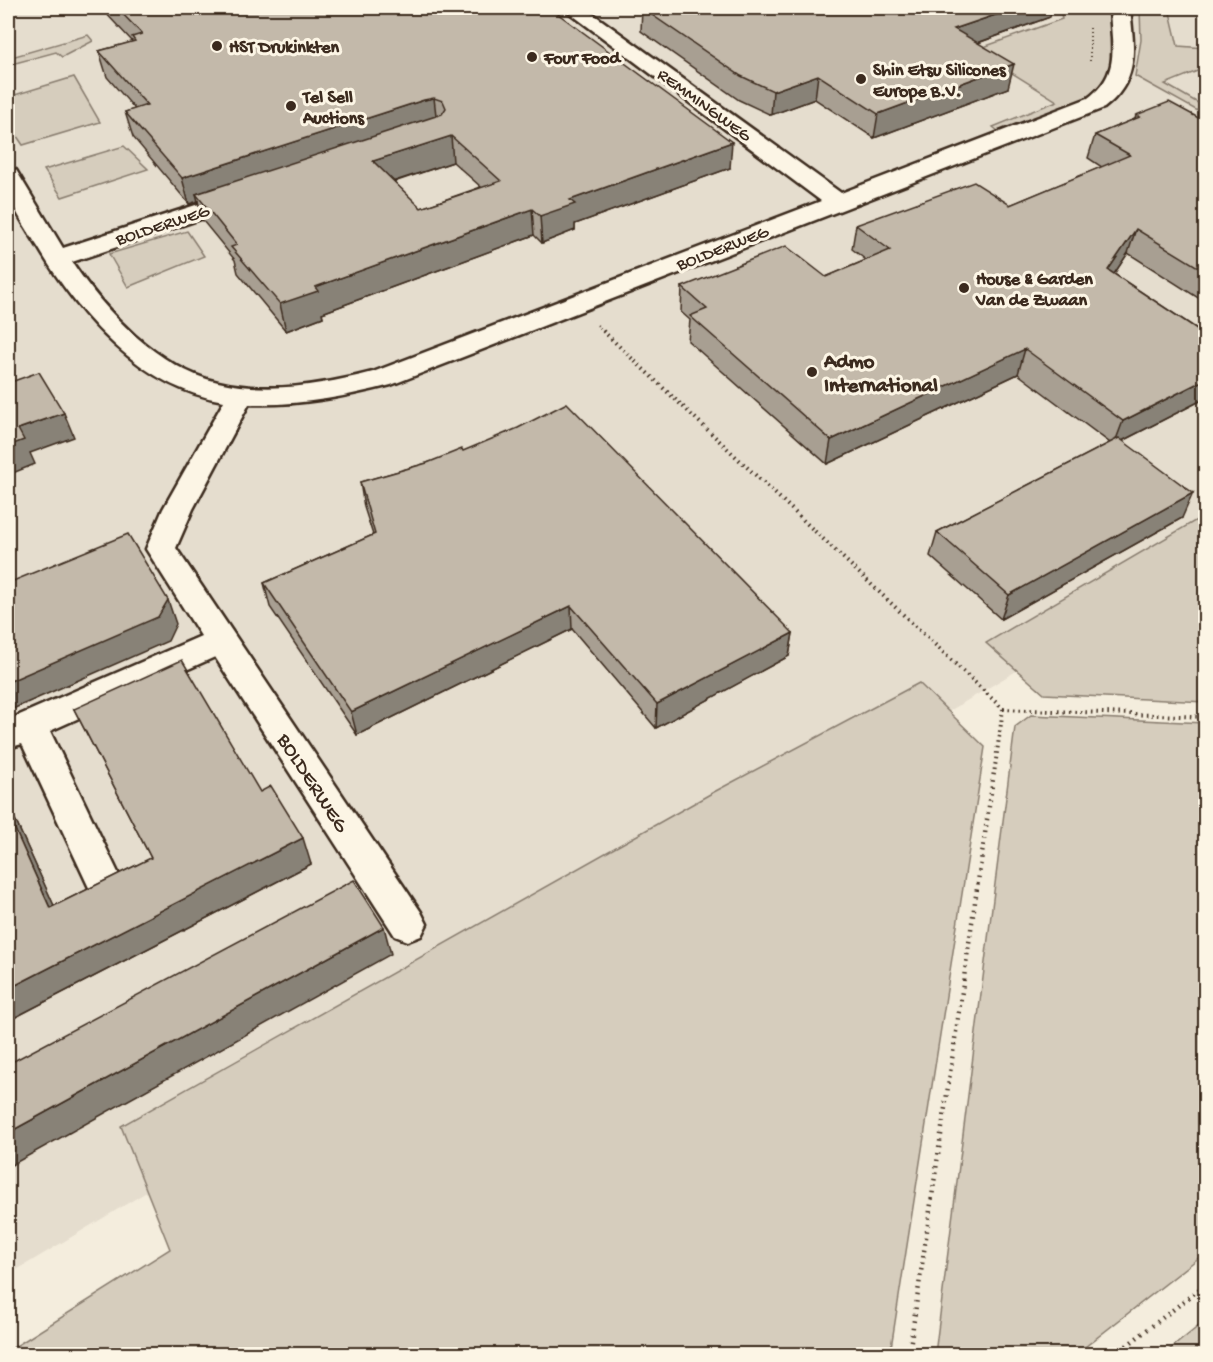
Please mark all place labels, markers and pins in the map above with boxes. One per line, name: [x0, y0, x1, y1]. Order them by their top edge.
place label: HST Drukinkten: [229, 38, 340, 59]
marker: HST Drukinkten: [210, 39, 224, 53]
place label: Four Food: [543, 49, 623, 70]
marker: Four Food: [525, 50, 539, 64]
place label: Shin Etsu Silicones Europe B.V.: [873, 61, 1007, 103]
marker: Shin Etsu Silicones Europe B.V.: [854, 72, 868, 86]
place label: Tel Sell Auctions: [301, 88, 365, 130]
marker: Tel Sell Auctions: [284, 99, 298, 113]
place label: House & Garden Van de Zwaan: [975, 270, 1093, 312]
marker: House & Garden Van de Zwaan: [957, 281, 971, 295]
place label: Admo International: [823, 351, 938, 400]
marker: Admo International: [805, 365, 819, 379]

